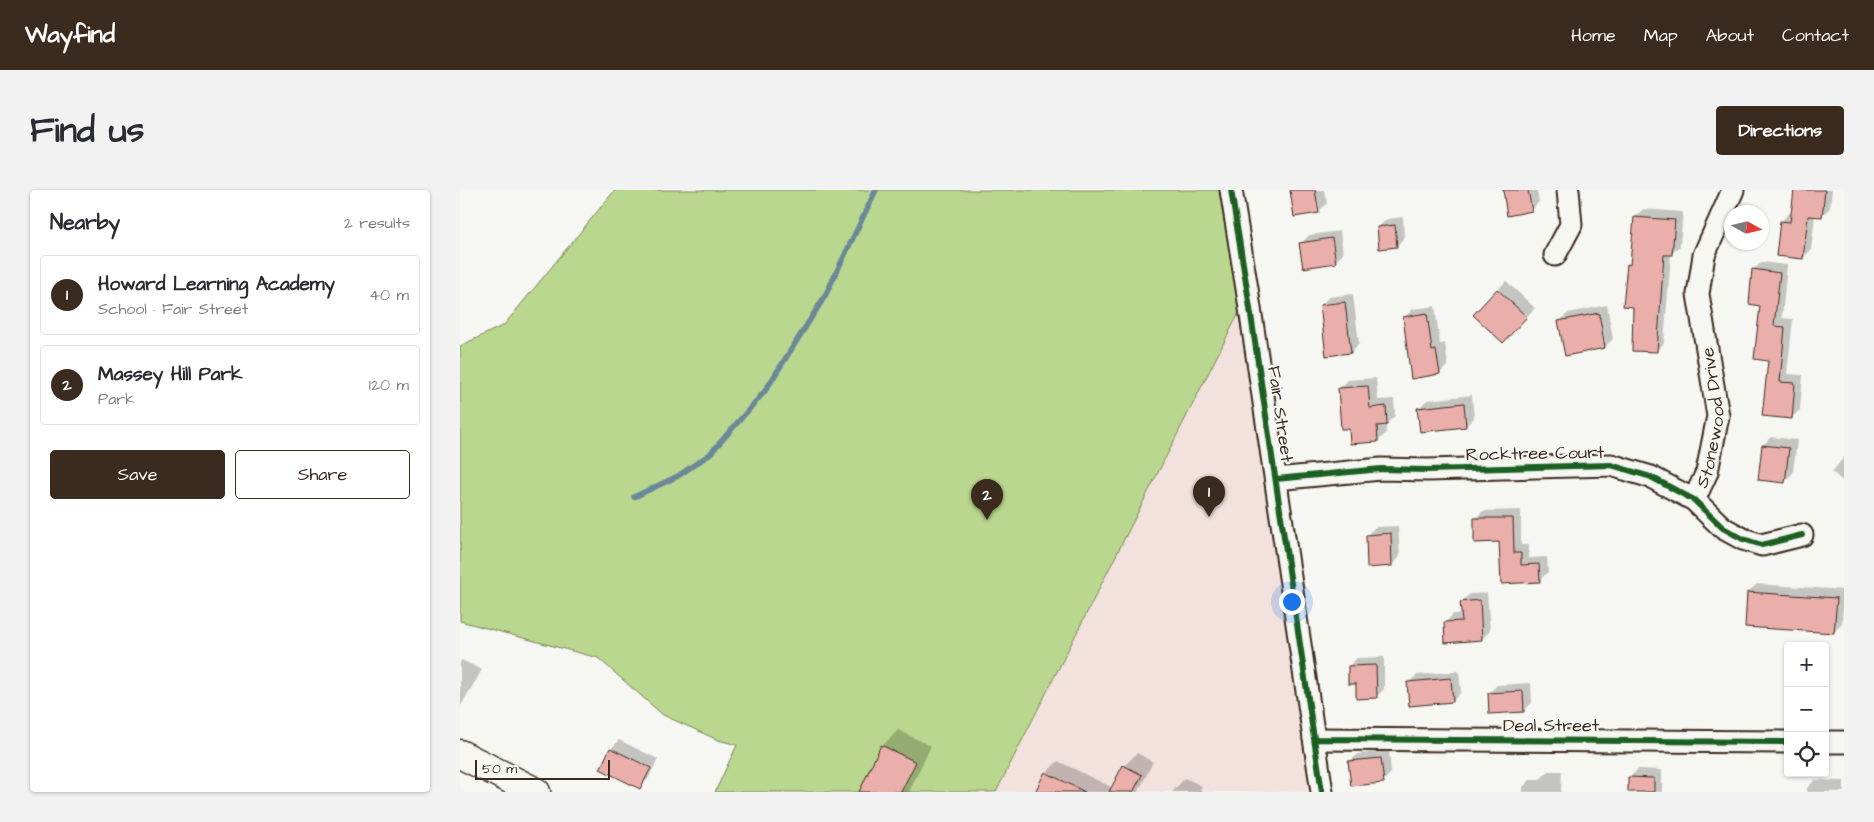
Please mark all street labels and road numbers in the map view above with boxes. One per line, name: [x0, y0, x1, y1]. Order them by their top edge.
street label: Stonewood Drive: [1689, 345, 1731, 492]
street label: Fair Street: [1261, 364, 1300, 465]
street label: Rocktree Court: [1466, 440, 1605, 467]
street label: Deal Street: [1503, 713, 1600, 738]

